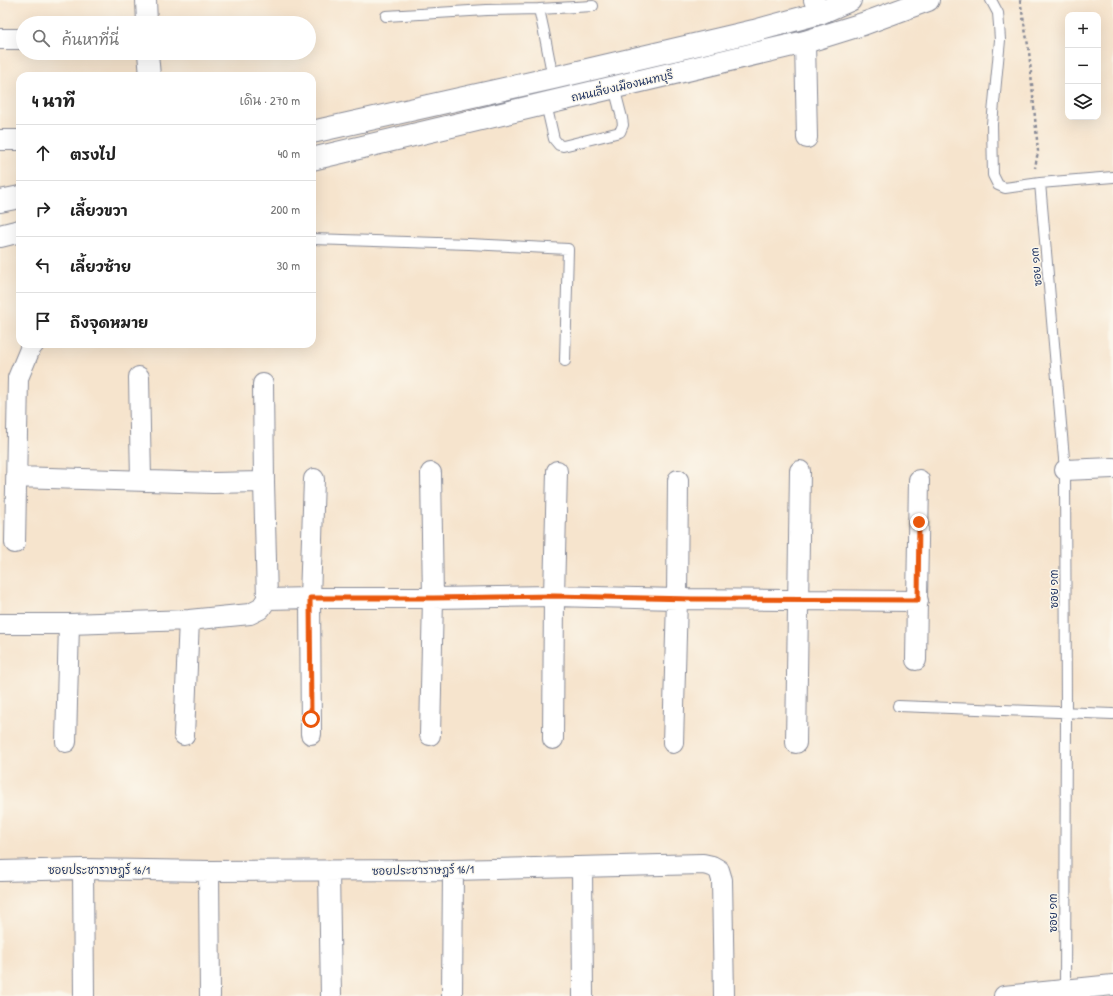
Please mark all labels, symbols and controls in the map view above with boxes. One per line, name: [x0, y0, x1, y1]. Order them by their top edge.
map controls: [1065, 12, 1101, 120]
button: +: [1065, 12, 1101, 48]
search box: [16, 16, 316, 60]
icon: search: [30, 27, 52, 49]
text: ค้นหาที่นี่: [62, 29, 119, 50]
button: −: [1065, 48, 1101, 84]
street label: ถนนเลี่ยงเมืองนนทบุรี: [569, 64, 675, 106]
button: layers: [1065, 84, 1101, 120]
text: 4 นาที: [32, 89, 75, 112]
text: เดิน · 270 m: [239, 91, 300, 109]
icon: ahead: [32, 142, 54, 164]
text: ตรงไป: [70, 144, 116, 165]
text: 40 m: [277, 144, 300, 162]
icon: right: [32, 198, 54, 220]
text: เลี้ยวขวา: [70, 200, 128, 221]
text: 200 m: [270, 200, 300, 218]
street label: ซอย ๑๓: [1027, 247, 1045, 287]
icon: left: [32, 254, 54, 276]
text: เลี้ยวซ้าย: [70, 256, 131, 277]
text: 30 m: [277, 256, 300, 274]
icon: arrive: [32, 310, 54, 332]
text: ถึงจุดหมาย: [70, 312, 148, 333]
route end: [910, 513, 928, 531]
street label: ซอย ๑๓: [1047, 570, 1061, 608]
route start: [302, 710, 320, 728]
street label: ซอยประชาราษฎร์ 16/1: [372, 861, 474, 879]
street label: ซอยประชาราษฎร์ 16/1: [48, 862, 150, 878]
street label: ซอย ๑๓: [1046, 894, 1060, 932]

